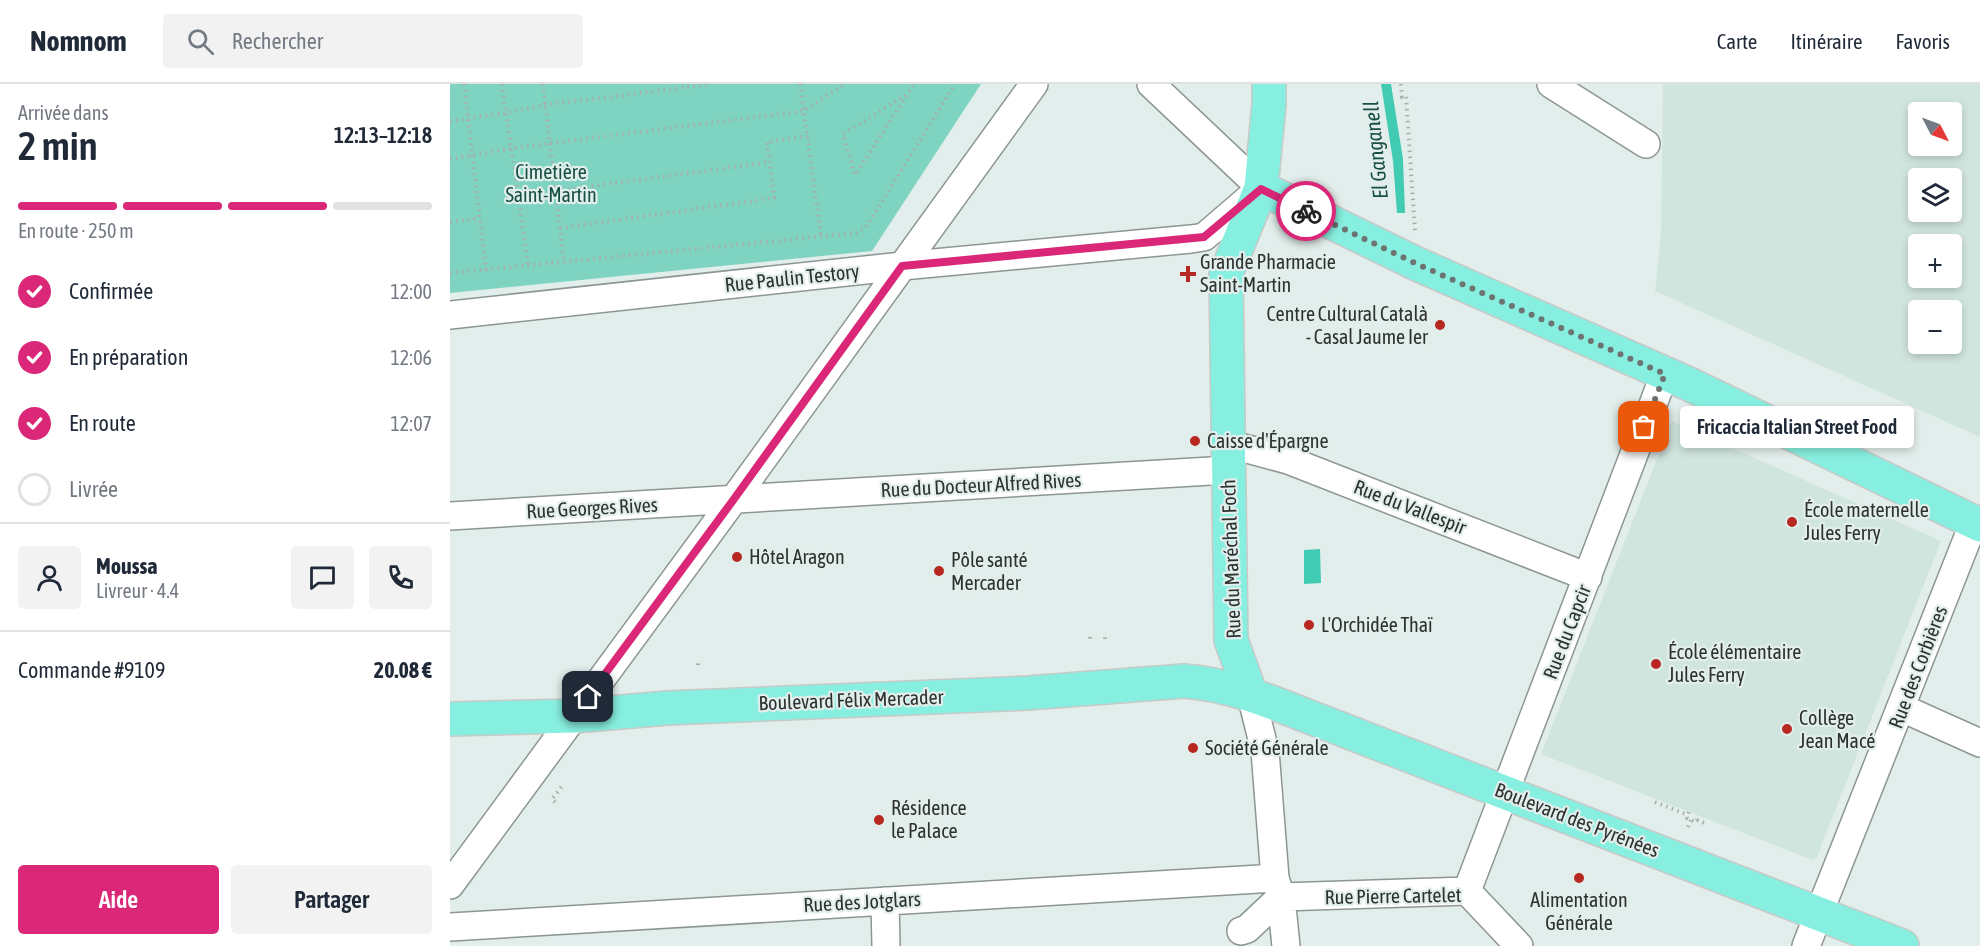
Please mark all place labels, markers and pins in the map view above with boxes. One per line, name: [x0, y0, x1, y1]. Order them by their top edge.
place label: Grande Pharmacie Saint-Martin: [1200, 250, 1336, 296]
marker: Grande Pharmacie Saint-Martin: [1181, 267, 1195, 281]
place label: Centre Cultural Català - Casal Jaume Ier: [1267, 302, 1429, 348]
marker: Centre Cultural Català - Casal Jaume Ier: [1433, 318, 1447, 332]
pin: [1618, 401, 1669, 452]
callout: Fricaccia Italian Street Food: [1680, 406, 1914, 448]
place label: Caisse d'Épargne: [1207, 429, 1329, 452]
marker: Caisse d'Épargne: [1188, 434, 1202, 448]
place label: École maternelle Jules Ferry: [1804, 498, 1929, 544]
marker: École maternelle Jules Ferry: [1785, 515, 1799, 529]
place label: Hôtel Aragon: [749, 545, 845, 568]
place label: Pôle santé Mercader: [951, 548, 1028, 594]
marker: Hôtel Aragon: [730, 550, 744, 564]
marker: Pôle santé Mercader: [932, 564, 946, 578]
place label: L'Orchidée Thaï: [1321, 613, 1433, 636]
marker: L'Orchidée Thaï: [1302, 618, 1316, 632]
place label: École élémentaire Jules Ferry: [1668, 640, 1801, 686]
marker: École élémentaire Jules Ferry: [1649, 657, 1663, 671]
pin: [562, 671, 613, 722]
place label: Collège Jean Macé: [1799, 706, 1875, 752]
marker: Collège Jean Macé: [1780, 722, 1794, 736]
place label: Société Générale: [1205, 736, 1329, 759]
marker: Société Générale: [1186, 741, 1200, 755]
place label: Résidence le Palace: [891, 796, 966, 842]
marker: Résidence le Palace: [872, 813, 886, 827]
marker: Alimentation Générale: [1572, 871, 1586, 885]
place label: Alimentation Générale: [1530, 888, 1628, 934]

